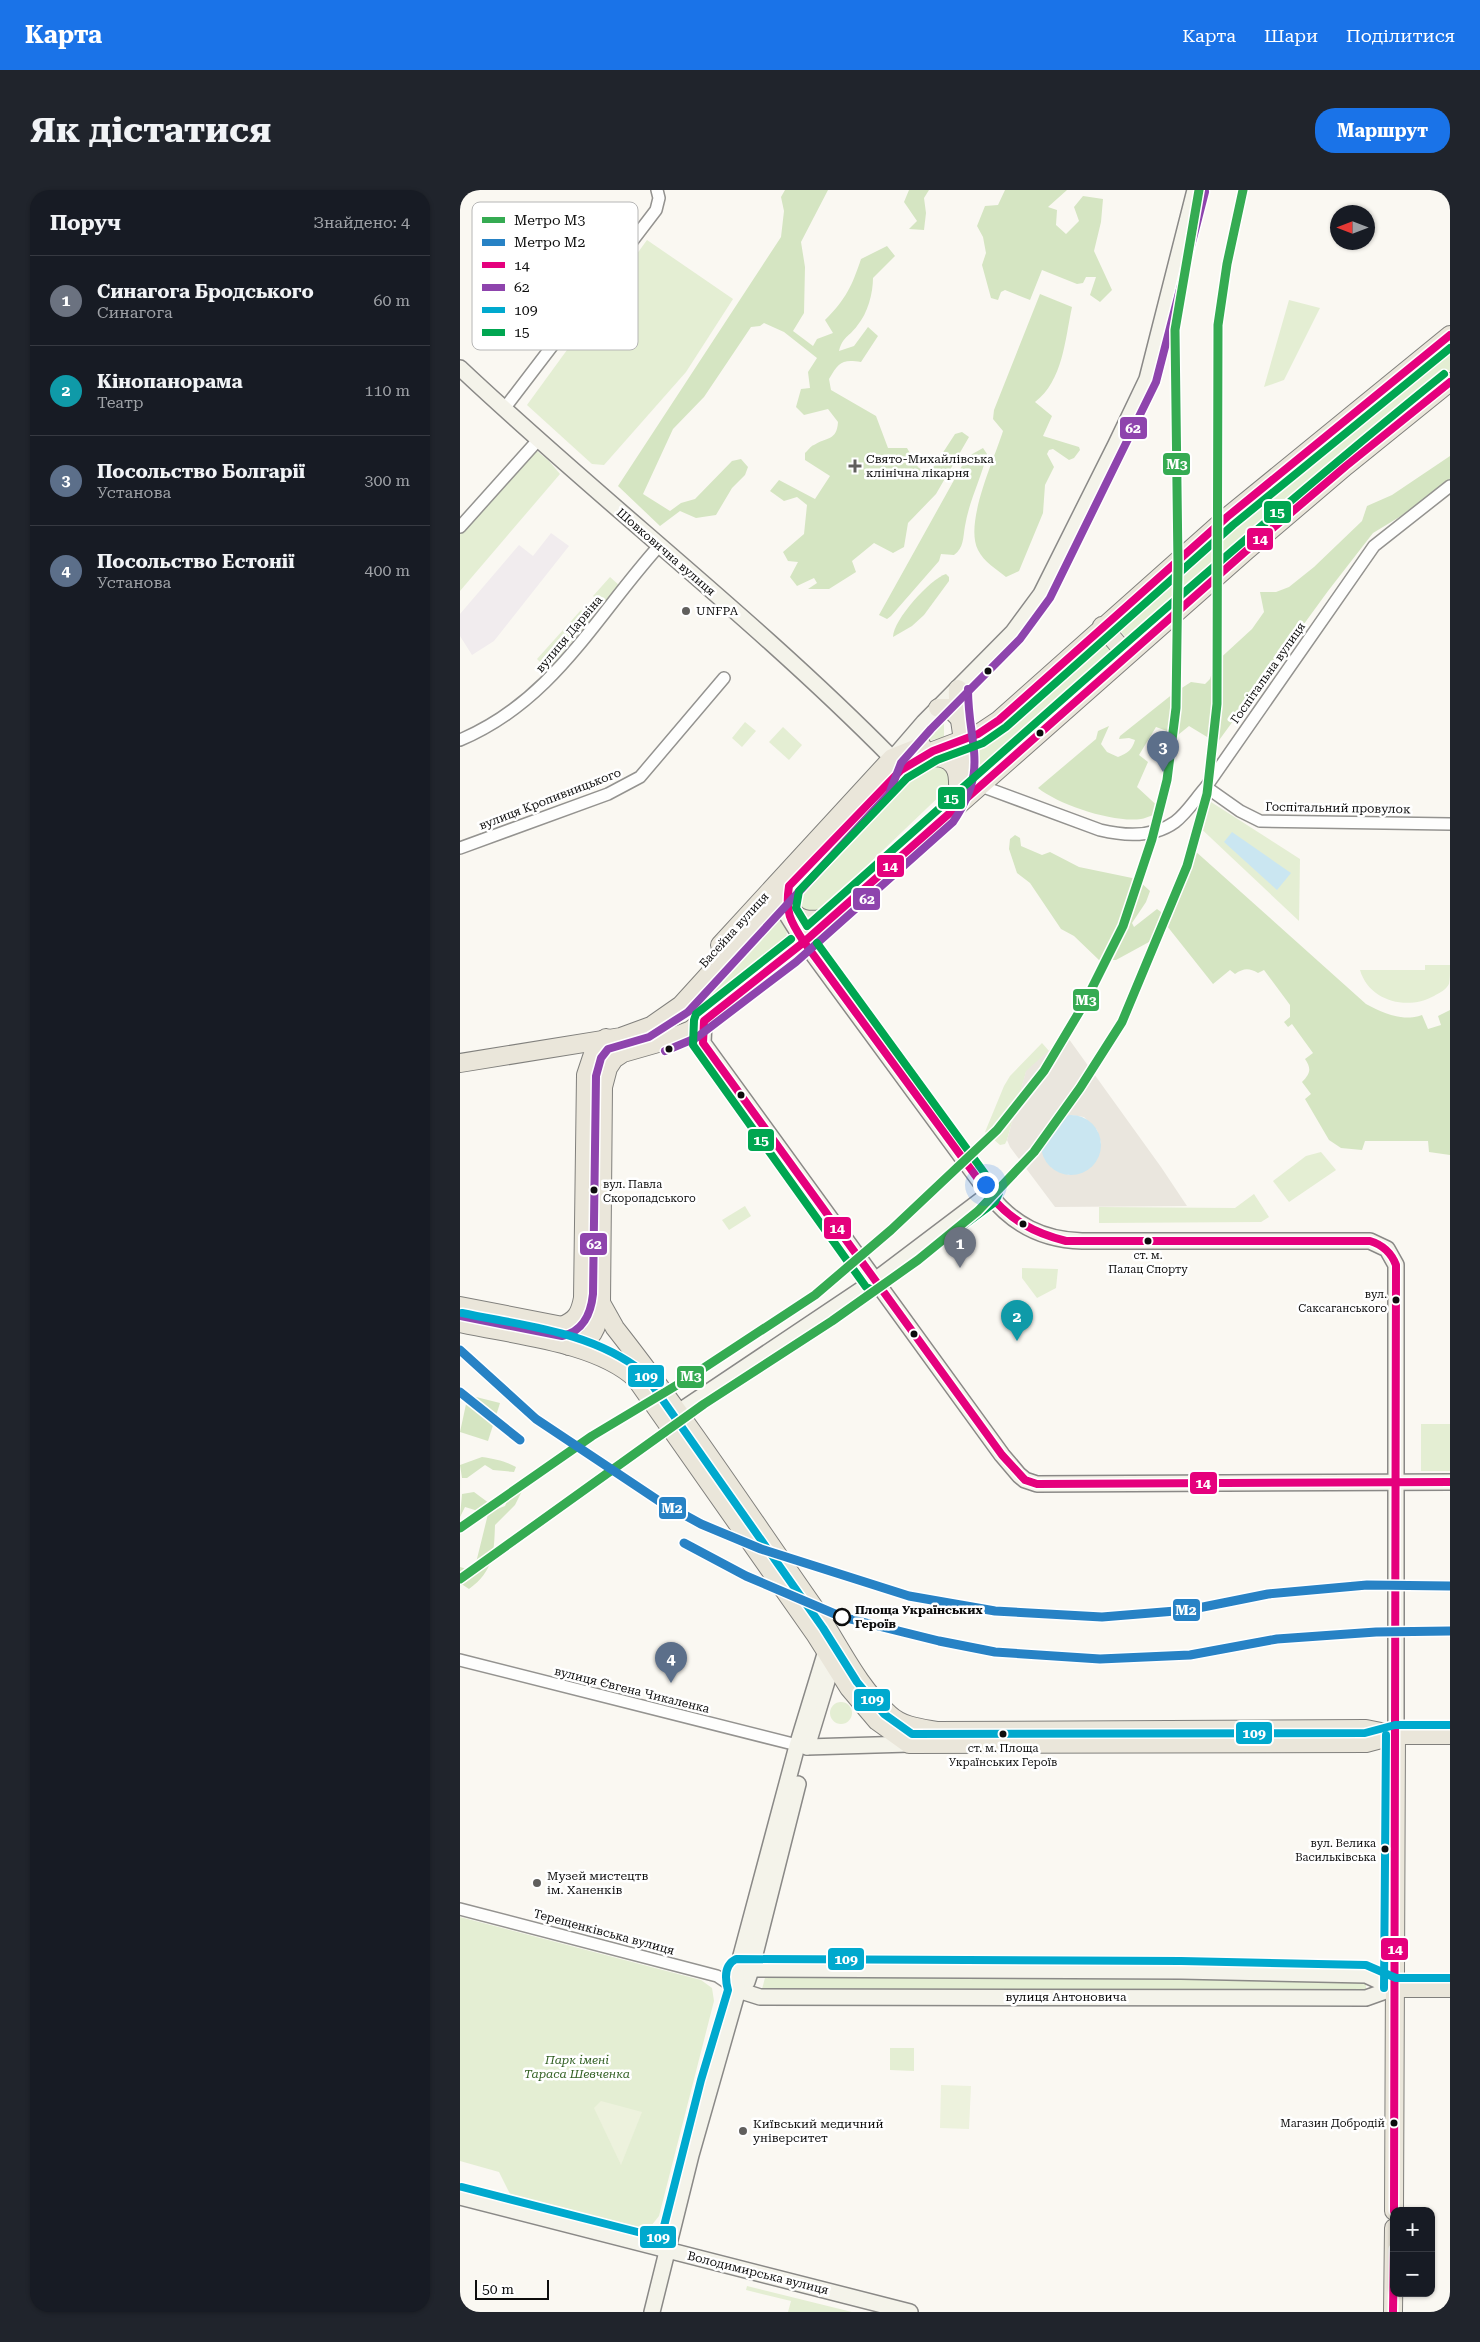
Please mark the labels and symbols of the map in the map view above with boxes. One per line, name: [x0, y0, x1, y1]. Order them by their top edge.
legend: [472, 202, 638, 350]
north arrow: [1330, 205, 1375, 250]
text: Метро M3: [514, 212, 585, 228]
text: Метро M2: [514, 234, 585, 250]
text: 14: [514, 257, 530, 273]
text: 62: [514, 279, 530, 295]
text: 109: [514, 302, 538, 318]
text: 15: [514, 324, 530, 340]
line badge: 62: [1119, 416, 1148, 440]
text: 62: [1125, 420, 1141, 436]
place label: Свято-Михайлівська клінічна лікарня: [866, 452, 994, 480]
line badge: M3: [1162, 452, 1191, 476]
text: M3: [1166, 456, 1188, 472]
marker: Свято-Михайлівська клінічна лікарня: [848, 459, 862, 473]
line badge: 15: [1263, 500, 1292, 524]
text: 15: [1269, 504, 1285, 520]
street label: Шовковична вулиця: [614, 505, 718, 599]
line badge: 14: [1246, 527, 1274, 551]
text: 14: [1252, 531, 1268, 547]
street label: вулиця Дарвіна: [533, 592, 605, 675]
place label: UNFPA: [696, 604, 739, 618]
marker: UNFPA: [680, 605, 692, 617]
street label: Госпітальна вулиця: [1228, 620, 1308, 726]
unlabelled marker: [983, 666, 993, 676]
unlabelled marker: [1035, 728, 1045, 738]
pin: 3: [1147, 731, 1179, 772]
street label: вулиця Кропивницького: [477, 765, 623, 833]
line badge: 15: [937, 786, 966, 810]
text: 15: [943, 790, 959, 806]
street label: Госпітальний провулок: [1265, 800, 1411, 816]
line badge: 14: [876, 854, 905, 878]
text: 14: [882, 858, 898, 874]
line badge: 62: [852, 887, 881, 911]
street label: Басейна вулиця: [696, 889, 772, 971]
text: 62: [859, 891, 875, 907]
line badge: M3: [1072, 988, 1100, 1012]
text: M3: [1075, 992, 1097, 1008]
unlabelled marker: [664, 1044, 674, 1054]
unlabelled marker: [736, 1090, 746, 1100]
line badge: 15: [747, 1128, 775, 1152]
text: 15: [753, 1132, 769, 1148]
your location: [973, 1172, 999, 1198]
place label: вул. Павла Скоропадського: [603, 1178, 696, 1205]
marker: вул. Павла Скоропадського: [589, 1185, 599, 1195]
line badge: 14: [823, 1216, 852, 1240]
unlabelled marker: [1018, 1219, 1028, 1229]
text: 14: [829, 1220, 845, 1236]
pin: 1: [944, 1227, 976, 1268]
line badge: 62: [579, 1232, 608, 1256]
text: 62: [586, 1236, 602, 1252]
marker: ст. м. Палац Спорту: [1143, 1236, 1153, 1246]
place label: ст. м. Палац Спорту: [1108, 1249, 1188, 1276]
place label: вул. Саксаганського: [1298, 1288, 1387, 1315]
marker: вул. Саксаганського: [1391, 1295, 1401, 1305]
pin: 2: [1001, 1300, 1033, 1341]
unlabelled marker: [909, 1329, 919, 1339]
line badge: 109: [627, 1364, 665, 1388]
line badge: M3: [676, 1365, 705, 1389]
text: 109: [634, 1368, 658, 1384]
text: M3: [680, 1368, 702, 1384]
line badge: 14: [1189, 1471, 1218, 1495]
text: 14: [1195, 1475, 1211, 1491]
line badge: M2: [658, 1496, 687, 1520]
text: M2: [661, 1500, 683, 1516]
line badge: M2: [1172, 1598, 1201, 1622]
text: M2: [1175, 1602, 1197, 1618]
place label: Площа Українських Героїв: [855, 1603, 983, 1631]
marker: Площа Українських Героїв: [833, 1608, 851, 1626]
pin: 4: [655, 1642, 687, 1683]
street label: вулиця Євгена Чикаленка: [553, 1664, 712, 1716]
line badge: 109: [853, 1688, 891, 1712]
text: 109: [860, 1691, 884, 1707]
line badge: 109: [1235, 1721, 1273, 1745]
text: 109: [1242, 1725, 1266, 1741]
marker: ст. м. Площа Українських Героїв: [998, 1729, 1008, 1739]
place label: ст. м. Площа Українських Героїв: [949, 1742, 1057, 1769]
place label: вул. Велика Васильківська: [1295, 1837, 1376, 1864]
marker: вул. Велика Васильківська: [1380, 1844, 1390, 1854]
place label: Музей мистецтв ім. Ханенків: [547, 1869, 649, 1897]
marker: Музей мистецтв ім. Ханенків: [531, 1877, 543, 1889]
street label: Терещенківська вулиця: [532, 1906, 676, 1958]
line badge: 14: [1380, 1937, 1409, 1961]
text: 14: [1387, 1941, 1403, 1957]
line badge: 109: [827, 1947, 865, 1971]
text: 109: [834, 1951, 858, 1967]
street label: вулиця Антоновича: [1005, 1990, 1127, 2004]
park label: Парк імені Тараса Шевченка: [524, 2053, 630, 2081]
place label: Київський медичний університет: [753, 2117, 883, 2145]
place label: Магазин Добродій: [1280, 2117, 1385, 2130]
marker: Магазин Добродій: [1389, 2118, 1399, 2128]
marker: Київський медичний університет: [737, 2125, 749, 2137]
line badge: 109: [639, 2225, 677, 2249]
text: 109: [646, 2229, 670, 2245]
street label: Володимирська вулиця: [686, 2249, 830, 2297]
scale bar: [475, 2277, 549, 2300]

